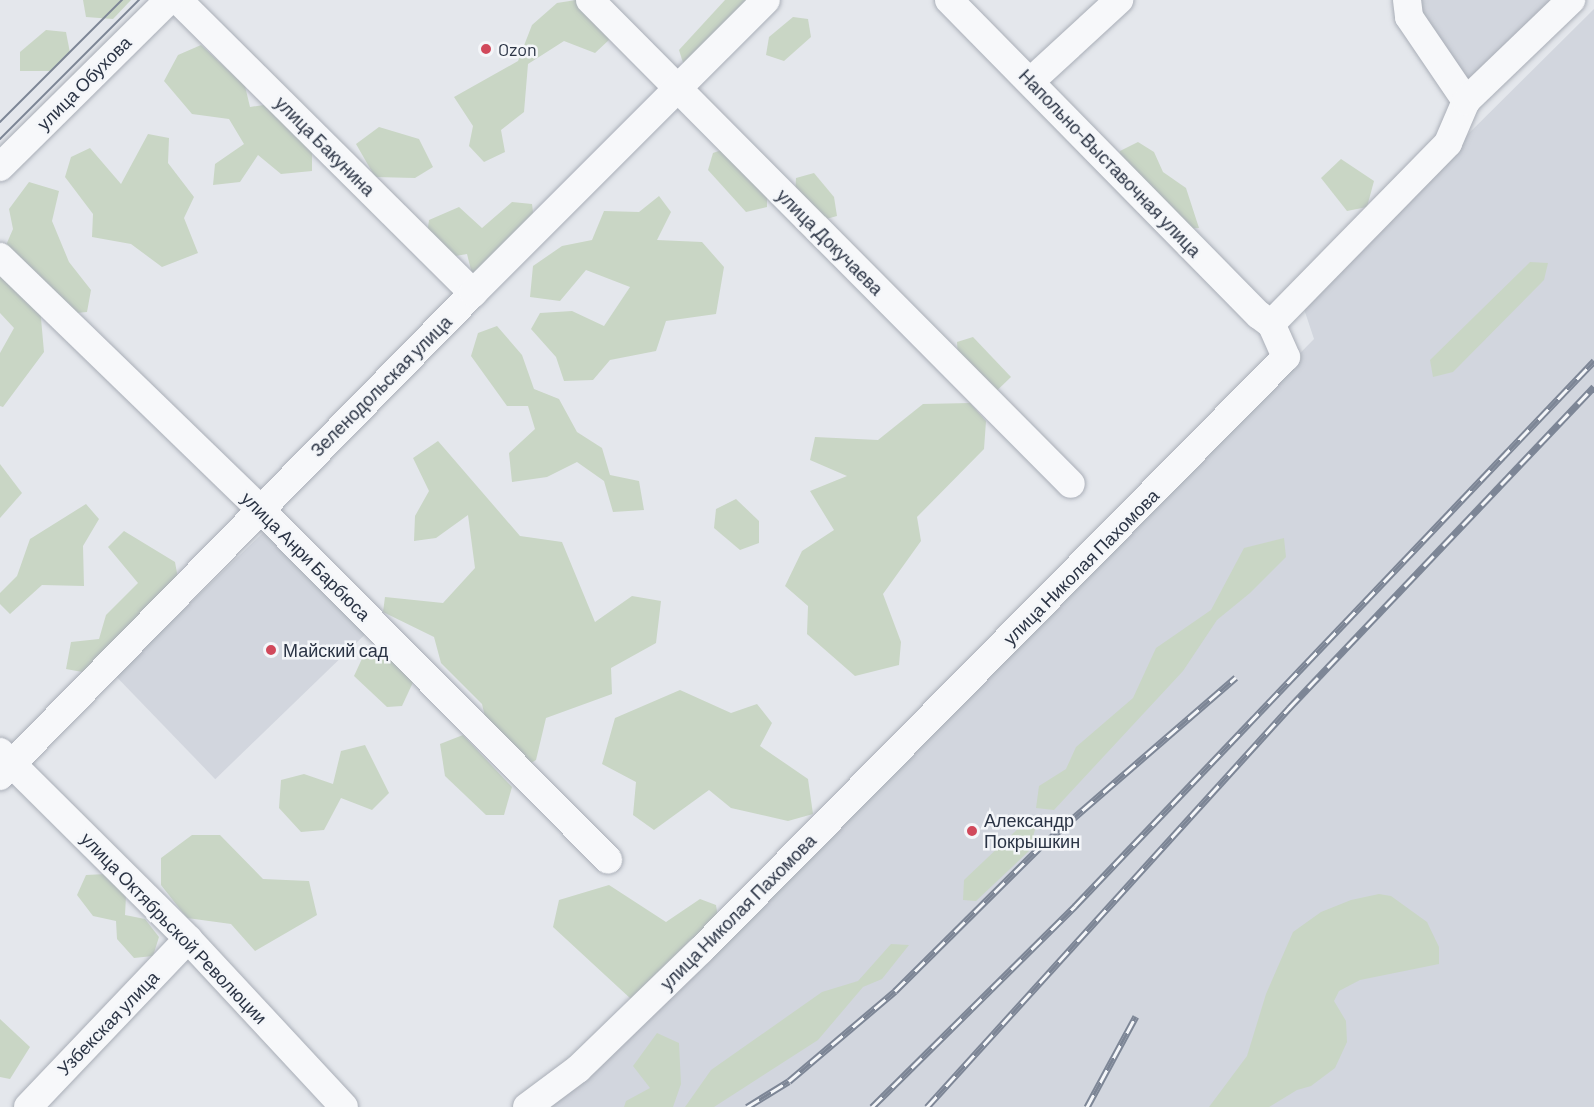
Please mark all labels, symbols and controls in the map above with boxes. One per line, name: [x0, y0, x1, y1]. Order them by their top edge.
street label: улица Обухова: [32, 31, 136, 135]
place label: Ozon: [498, 38, 537, 60]
marker: Ozon: [479, 42, 493, 56]
street label: Напольно-Выставочная улица: [1015, 65, 1205, 261]
street label: улица Бакунина: [271, 92, 379, 200]
street label: улица Докучаева: [772, 184, 888, 300]
street label: Зеленодольская улица: [306, 311, 456, 461]
street label: улица Николая Пахомова: [999, 485, 1163, 649]
street label: улица Анри Барбюса: [237, 487, 375, 625]
place label: Майский сад: [283, 639, 388, 661]
marker: Майский сад: [264, 643, 278, 657]
place label: Александр Покрышкин: [984, 810, 1080, 852]
marker: Александр Покрышкин: [965, 824, 979, 838]
street label: улица Октябрьской Революции: [77, 828, 271, 1028]
street label: улица Николая Пахомова: [656, 830, 820, 994]
street label: Узбекская улица: [53, 966, 163, 1080]

